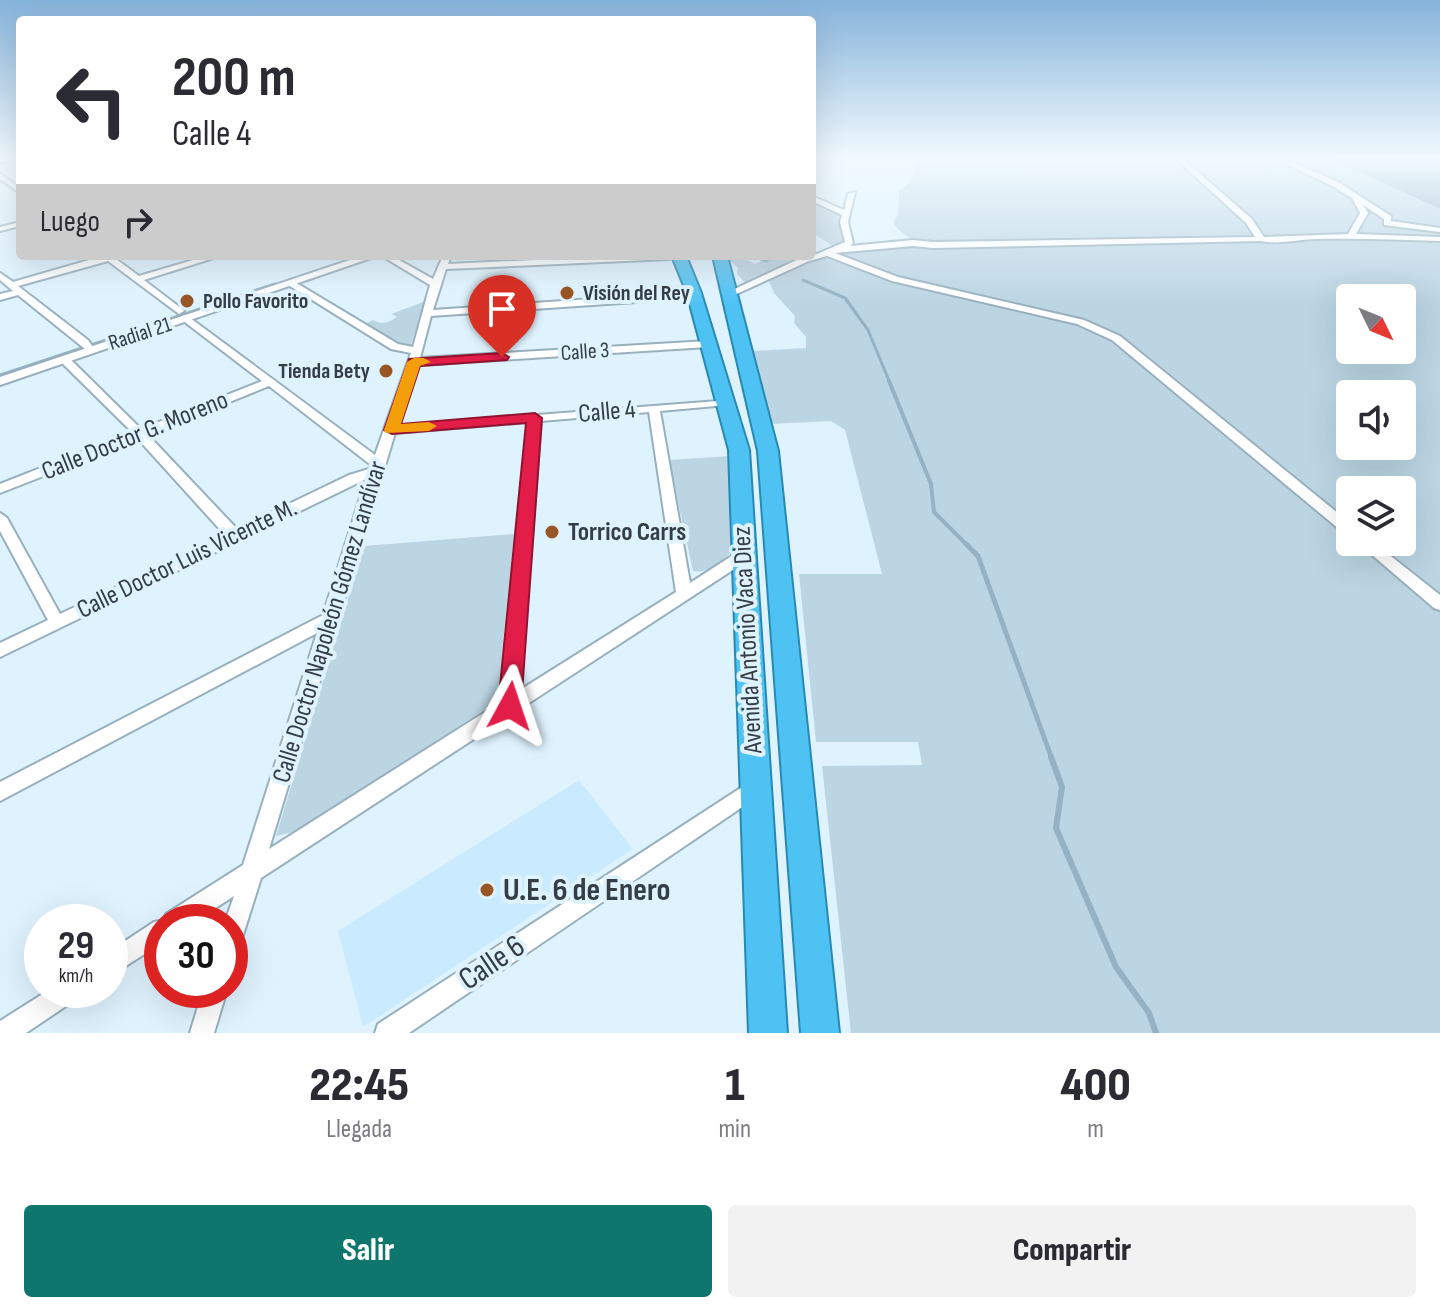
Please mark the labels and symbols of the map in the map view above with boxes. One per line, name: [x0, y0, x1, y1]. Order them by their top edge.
pin: [468, 275, 536, 357]
place label: Visión del Rey: [583, 280, 690, 307]
marker: Visión del Rey: [558, 284, 576, 302]
north arrow: [1336, 284, 1416, 364]
place label: Pollo Favorito: [203, 288, 308, 315]
marker: Pollo Favorito: [178, 292, 196, 310]
street label: Radial 21: [105, 311, 175, 357]
street label: Calle 3: [560, 337, 610, 367]
place label: Tienda Bety: [278, 358, 370, 385]
marker: Tienda Bety: [377, 362, 395, 380]
street label: Calle Doctor G. Moreno: [37, 385, 233, 487]
street label: Calle 4: [577, 394, 637, 430]
street label: Calle Doctor Napoleón Gómez Landívar: [266, 457, 394, 786]
street label: Calle Doctor Luis Vicente M.: [72, 492, 302, 626]
place label: Torrico Carrs: [568, 517, 686, 548]
marker: Torrico Carrs: [543, 523, 561, 541]
street label: Avenida Antonio Vaca Diez: [727, 526, 769, 755]
position arrow: [468, 664, 552, 748]
place label: U.E. 6 de Enero: [503, 871, 670, 910]
marker: U.E. 6 de Enero: [478, 881, 496, 899]
speed limit sign: 30: [144, 904, 248, 1008]
street label: Calle 6: [452, 927, 532, 999]

